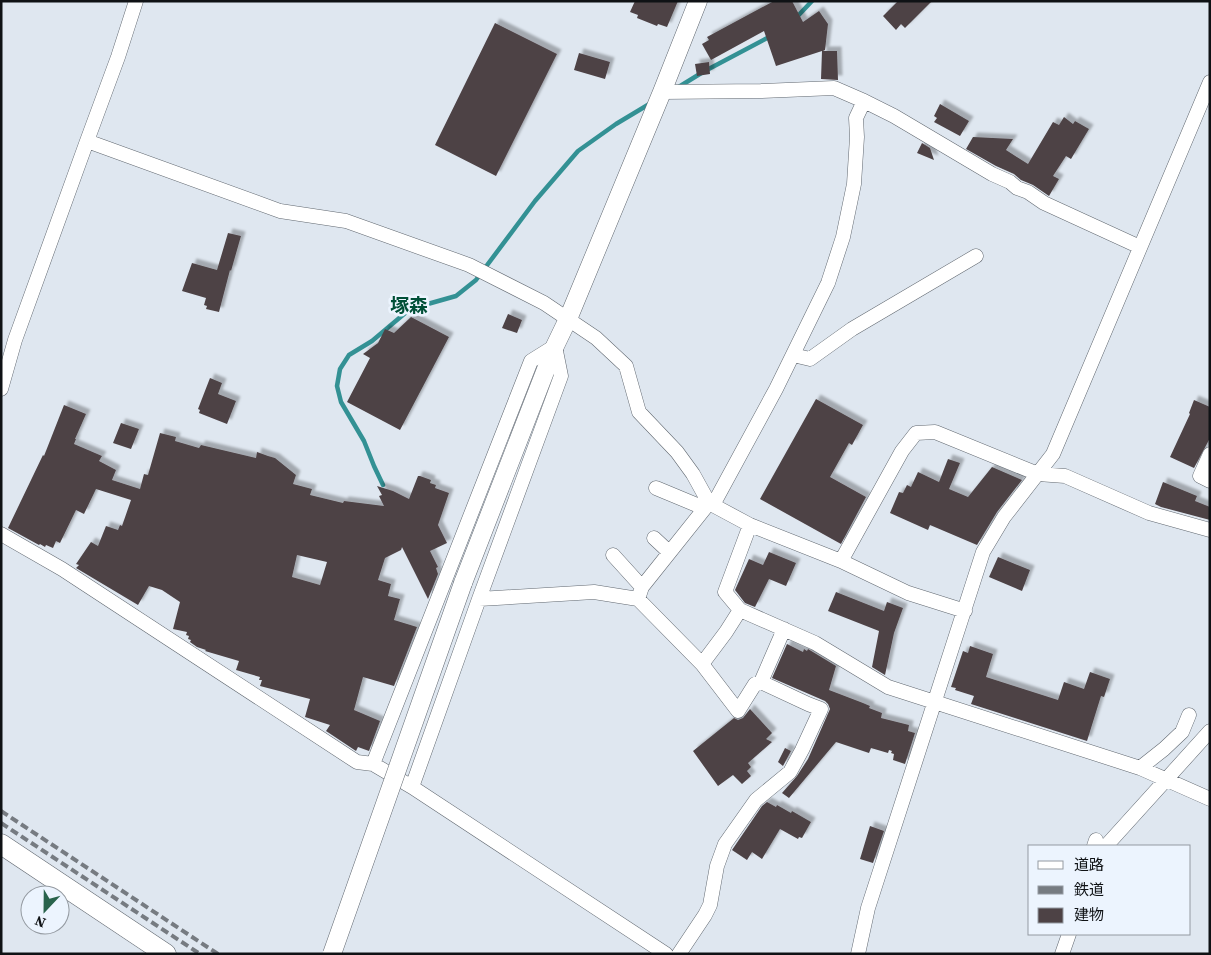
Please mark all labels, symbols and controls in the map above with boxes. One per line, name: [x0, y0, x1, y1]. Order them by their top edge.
district label: 塚森: [390, 292, 428, 318]
legend: [1028, 845, 1191, 935]
text: 道路: [1074, 854, 1104, 875]
text: 鉄道: [1074, 879, 1104, 900]
north arrow: [20, 885, 70, 935]
text: 建物: [1074, 904, 1104, 925]
text: N: [32, 911, 49, 933]

